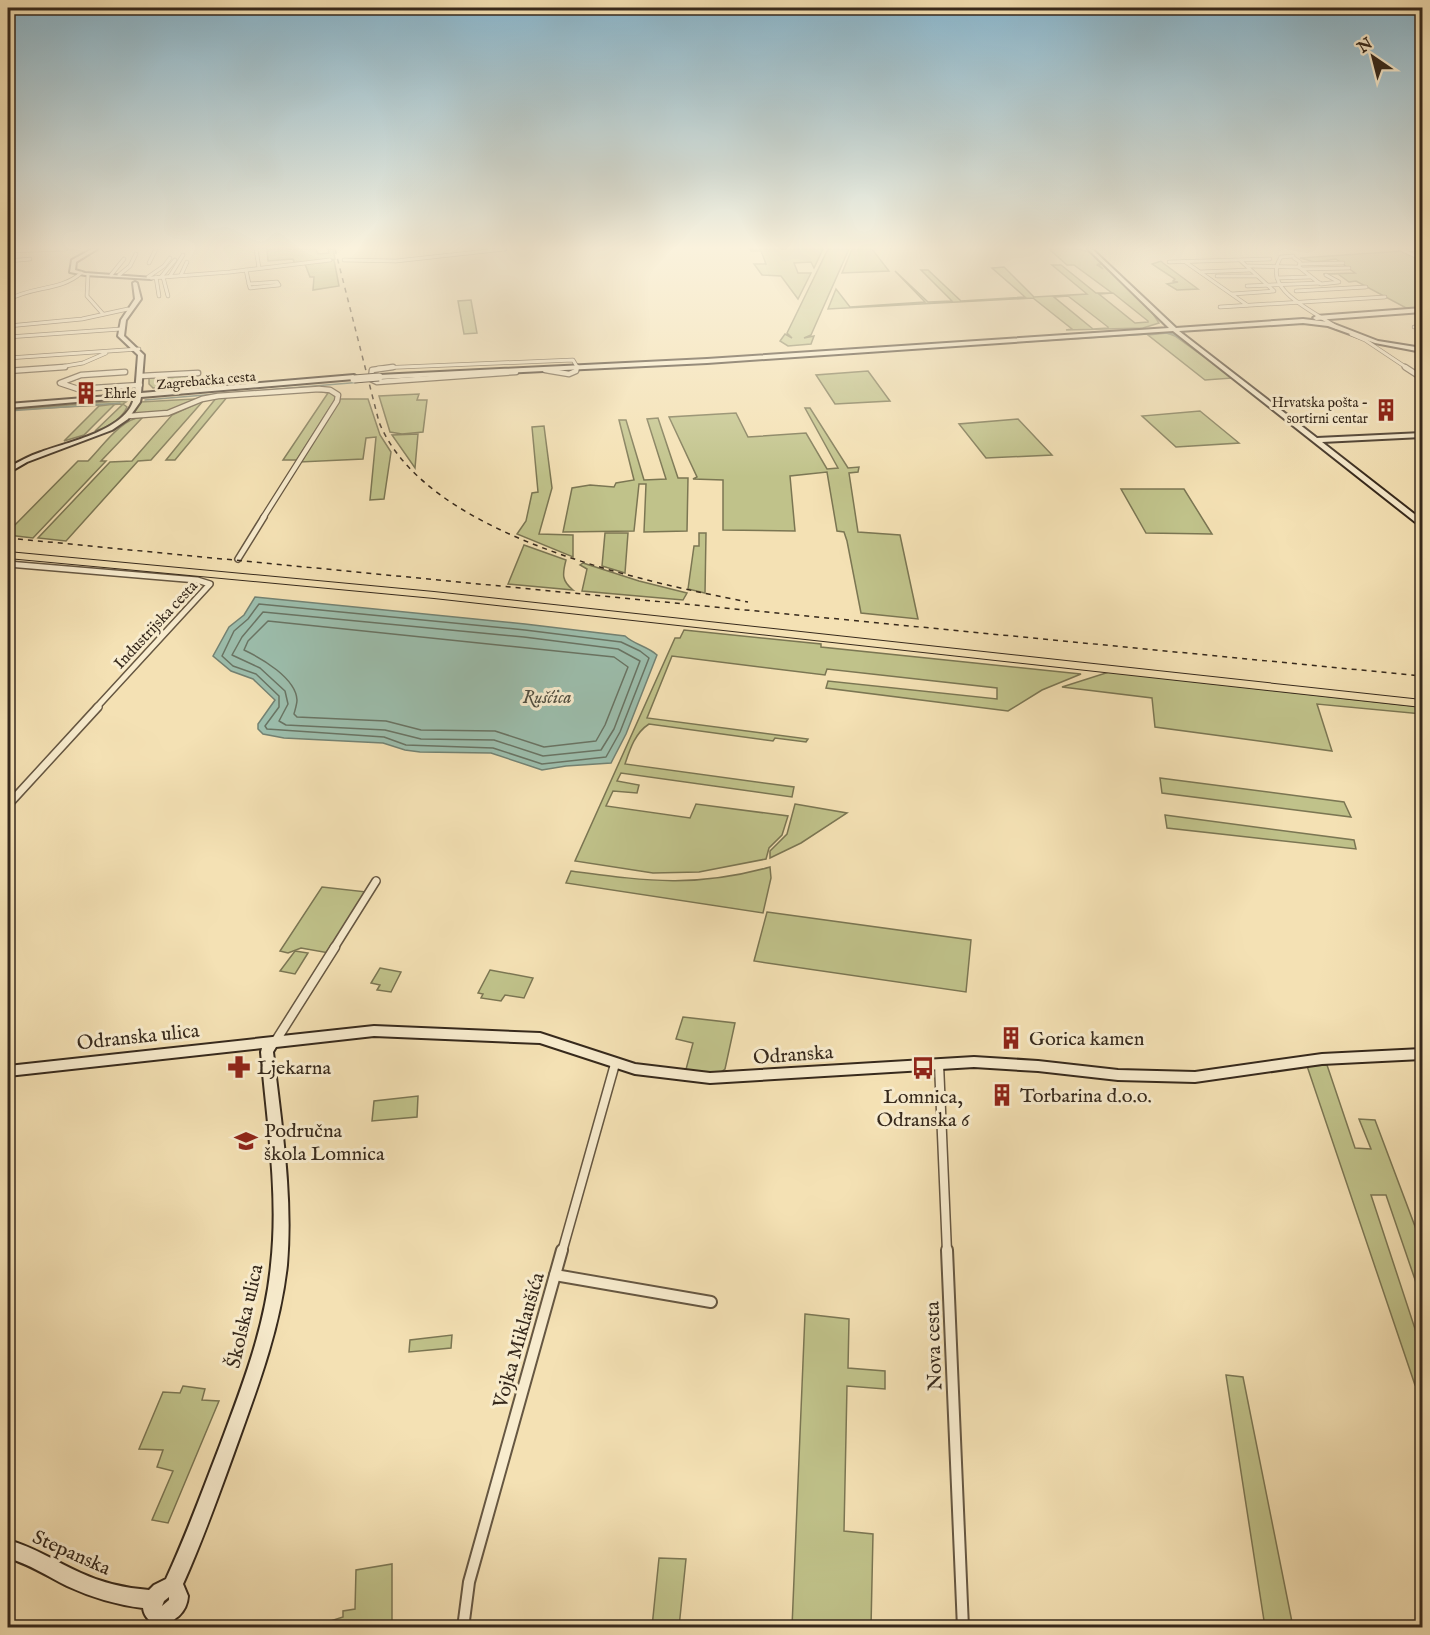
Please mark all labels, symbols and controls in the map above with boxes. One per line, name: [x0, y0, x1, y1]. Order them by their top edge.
north arrow: [1343, 27, 1403, 87]
text: N: [1353, 34, 1377, 59]
street label: Zagrebačka cesta: [156, 368, 257, 394]
building icon: Ehrle: [73, 380, 99, 406]
place label: Ehrle: [104, 385, 137, 403]
place label: Hrvatska pošta - sortirni centar: [1272, 394, 1368, 428]
building icon: Hrvatska pošta - sortirni centar: [1373, 397, 1399, 423]
street label: Industrijska cesta: [110, 577, 203, 674]
water label: Rušćica: [522, 687, 572, 710]
street label: Odranska ulica: [76, 1019, 201, 1056]
building icon: Gorica kamen: [998, 1025, 1024, 1051]
place label: Gorica kamen: [1029, 1027, 1145, 1052]
street label: Odranska: [752, 1040, 834, 1071]
pharmacy icon: Ljekarna: [226, 1054, 252, 1080]
bus stop icon: Lomnica, Odranska 6: [910, 1055, 936, 1081]
place label: Ljekarna: [257, 1056, 331, 1081]
building icon: Torbarina d.o.o.: [989, 1082, 1015, 1108]
place label: Torbarina d.o.o.: [1020, 1084, 1152, 1109]
place label: Lomnica, Odranska 6: [876, 1085, 970, 1133]
place label: Područna škola Lomnica: [264, 1119, 385, 1167]
school or university icon: Područna škola Lomnica: [233, 1128, 259, 1154]
street label: Školska ulica: [221, 1262, 270, 1371]
street label: Vojka Miklaušića: [488, 1269, 551, 1412]
street label: Nova cesta: [920, 1300, 949, 1391]
street label: Stepanska: [28, 1525, 115, 1582]

